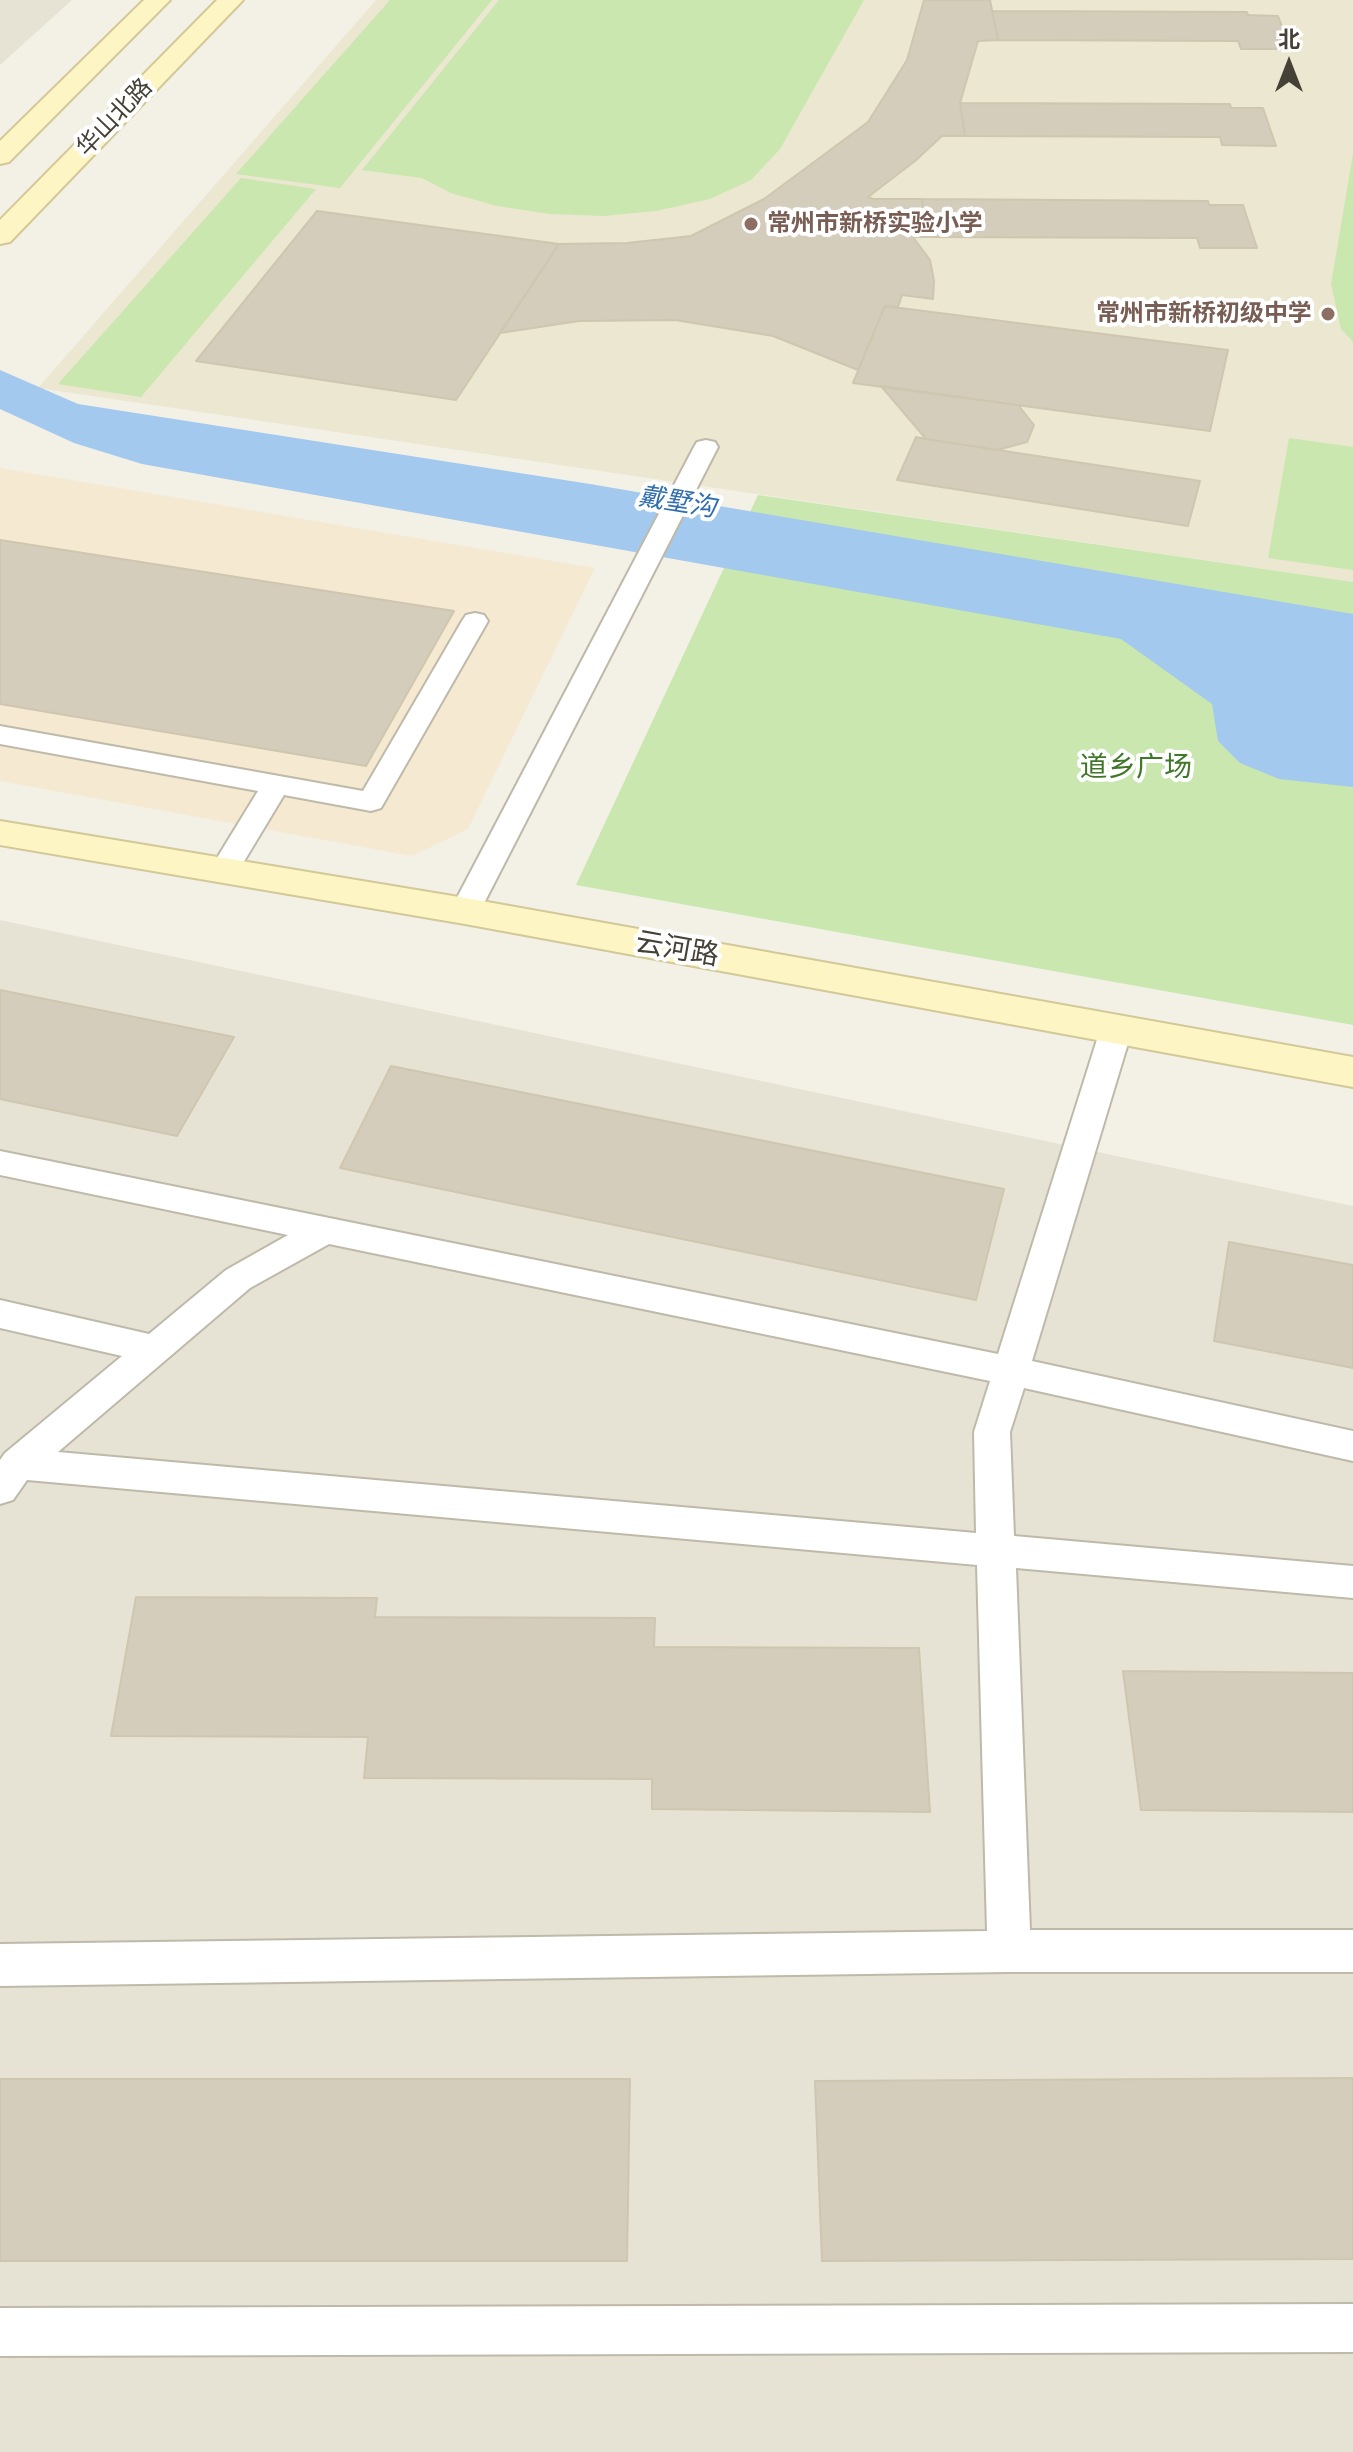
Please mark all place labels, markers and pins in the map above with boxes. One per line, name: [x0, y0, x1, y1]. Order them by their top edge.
place label: 常州市新桥实验小学: [767, 210, 983, 238]
marker: 常州市新桥实验小学: [742, 215, 760, 233]
place label: 常州市新桥初级中学: [1096, 300, 1312, 328]
marker: 常州市新桥初级中学: [1319, 305, 1337, 323]

